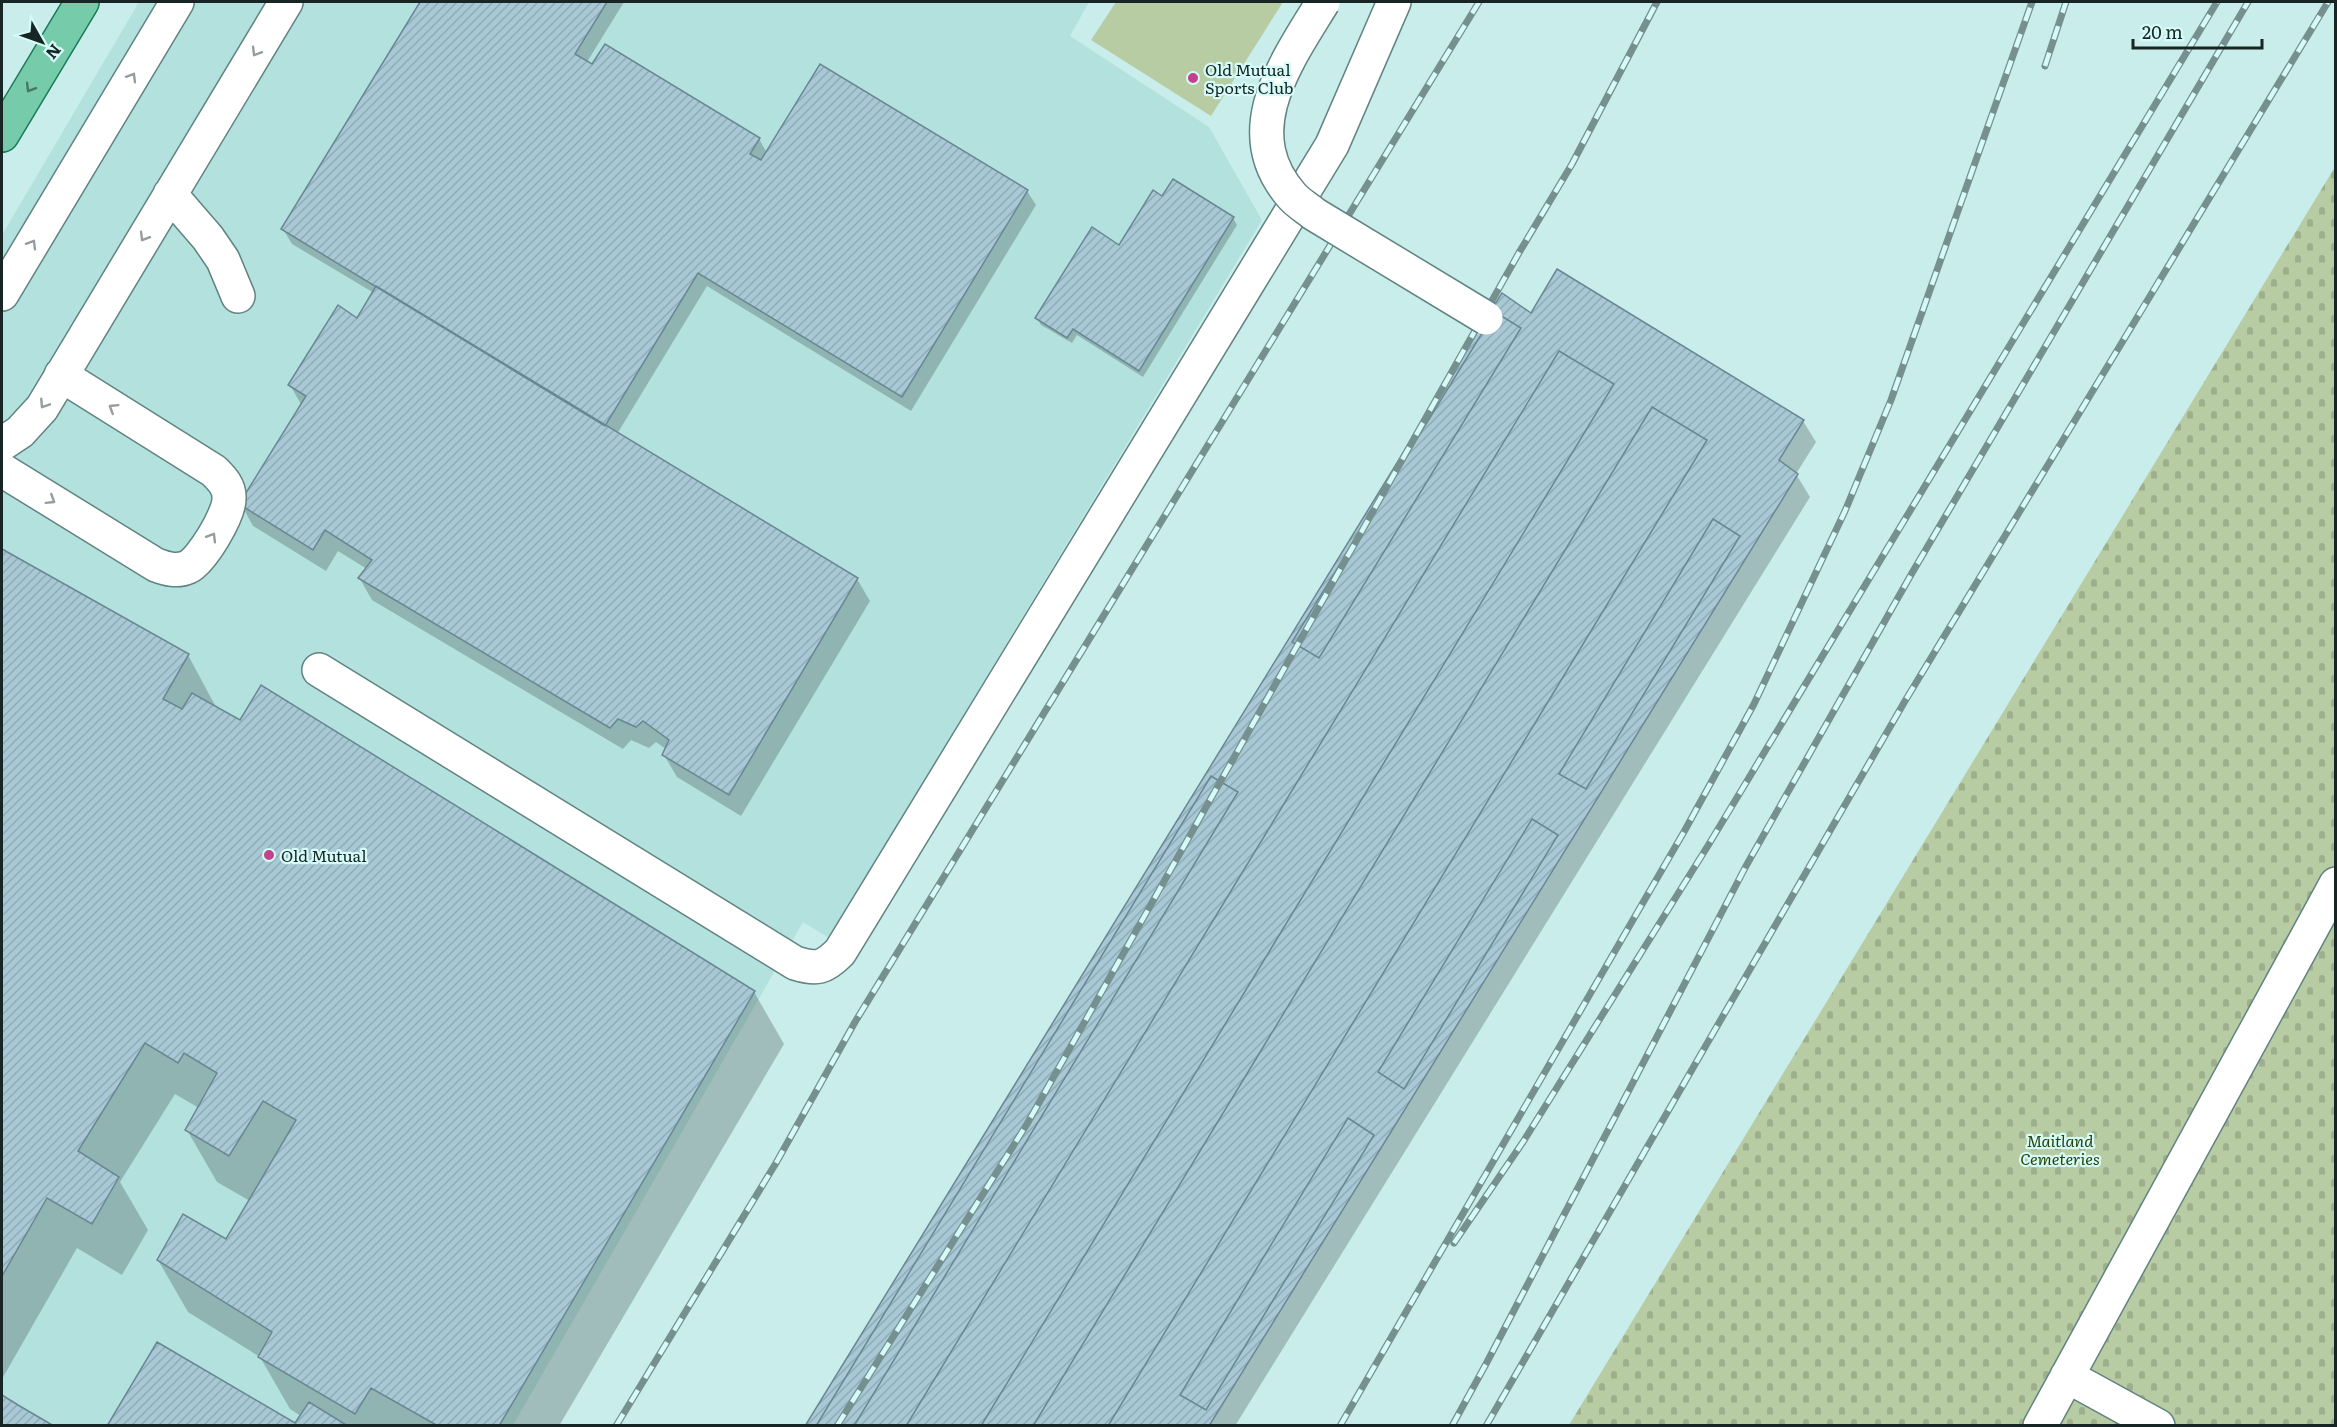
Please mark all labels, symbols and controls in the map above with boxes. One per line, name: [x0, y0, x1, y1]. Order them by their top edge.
north arrow: [12, 12, 72, 72]
scale bar: [2133, 12, 2262, 50]
text: 20 m: [2142, 18, 2183, 45]
text: N: [41, 39, 68, 65]
one-way arrow: [251, 46, 263, 56]
place label: Old Mutual Sports Club: [1205, 57, 1293, 99]
marker: Old Mutual Sports Club: [1186, 71, 1200, 85]
one-way arrow: [125, 73, 136, 83]
one-way arrow: [25, 82, 37, 92]
one-way arrow: [140, 231, 152, 241]
one-way arrow: [24, 240, 36, 250]
one-way arrow: [40, 397, 51, 408]
one-way arrow: [109, 403, 119, 415]
one-way arrow: [45, 493, 55, 505]
one-way arrow: [205, 533, 216, 543]
place label: Old Mutual: [281, 843, 367, 867]
marker: Old Mutual: [262, 848, 276, 862]
park label: Maitland Cemeteries: [2020, 1128, 2100, 1170]

